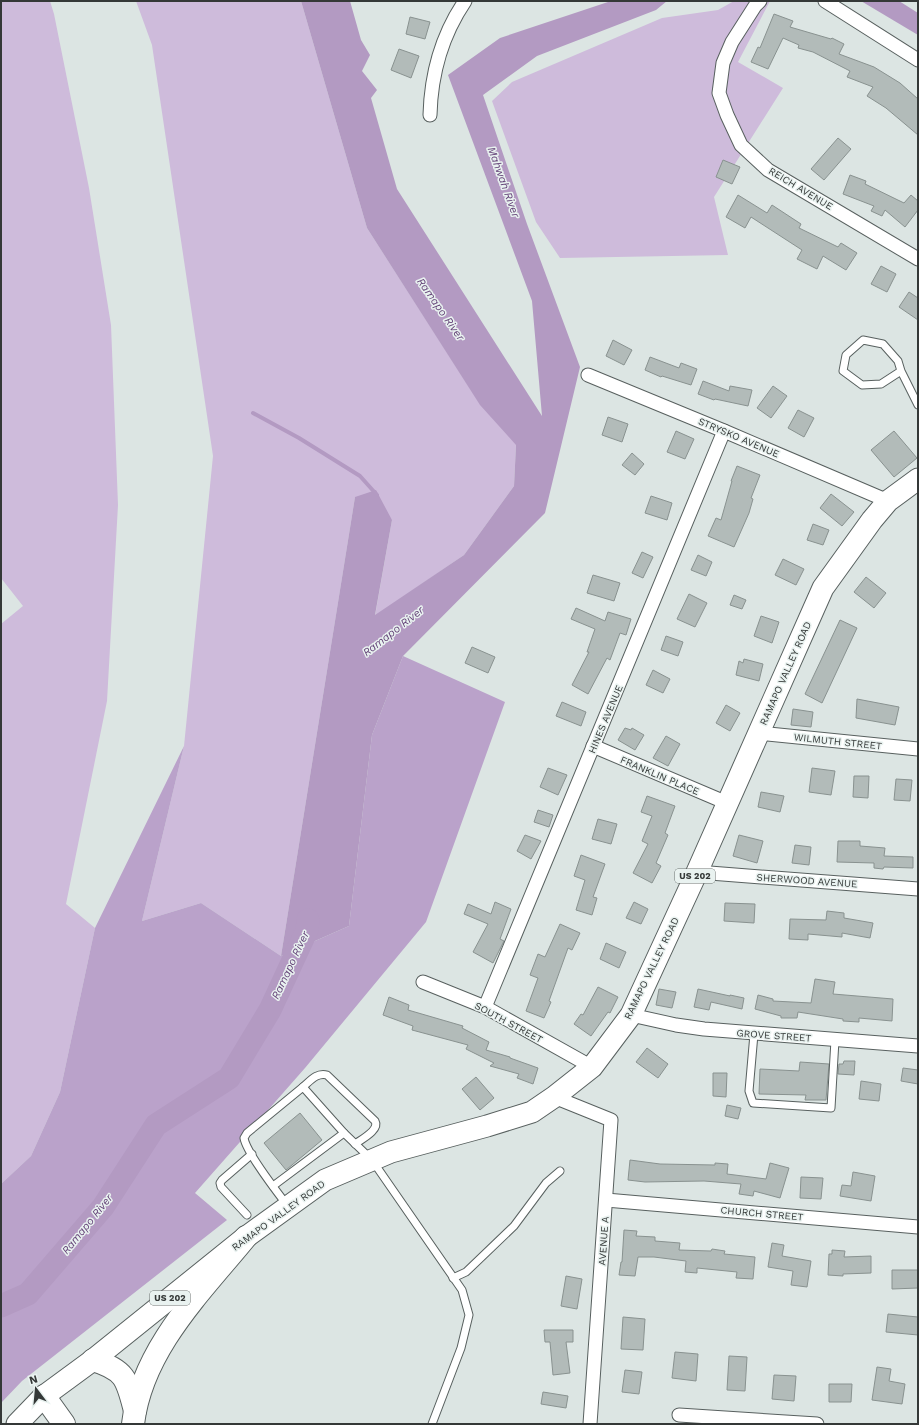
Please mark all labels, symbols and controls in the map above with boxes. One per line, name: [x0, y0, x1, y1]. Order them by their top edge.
water label: Mahwah River: [485, 145, 523, 220]
street label: REICH AVENUE: [767, 165, 835, 212]
water label: Ramapo River: [414, 275, 467, 344]
street label: STRYSKO AVENUE: [697, 415, 781, 460]
water label: Ramapo River: [360, 603, 427, 659]
street label: RAMAPO VALLEY ROAD: [758, 620, 813, 727]
street label: HINES AVENUE: [586, 683, 625, 755]
street label: WILMUTH STREET: [793, 731, 883, 752]
street label: FRANKLIN PLACE: [619, 754, 701, 797]
road number: US 202: [675, 869, 715, 883]
street label: SHERWOOD AVENUE: [756, 871, 858, 890]
street label: RAMAPO VALLEY ROAD: [622, 915, 681, 1021]
water label: Ramapo River: [269, 928, 312, 1001]
street label: SOUTH STREET: [473, 1000, 545, 1045]
street label: GROVE STREET: [736, 1027, 812, 1044]
street label: RAMAPO VALLEY ROAD: [230, 1178, 327, 1253]
water label: Ramapo River: [59, 1191, 116, 1257]
street label: CHURCH STREET: [720, 1204, 804, 1223]
street label: AVENUE A: [596, 1216, 611, 1266]
road number: US 202: [150, 1291, 190, 1305]
north arrow: [16, 1369, 56, 1409]
text: N: [28, 1372, 39, 1387]

